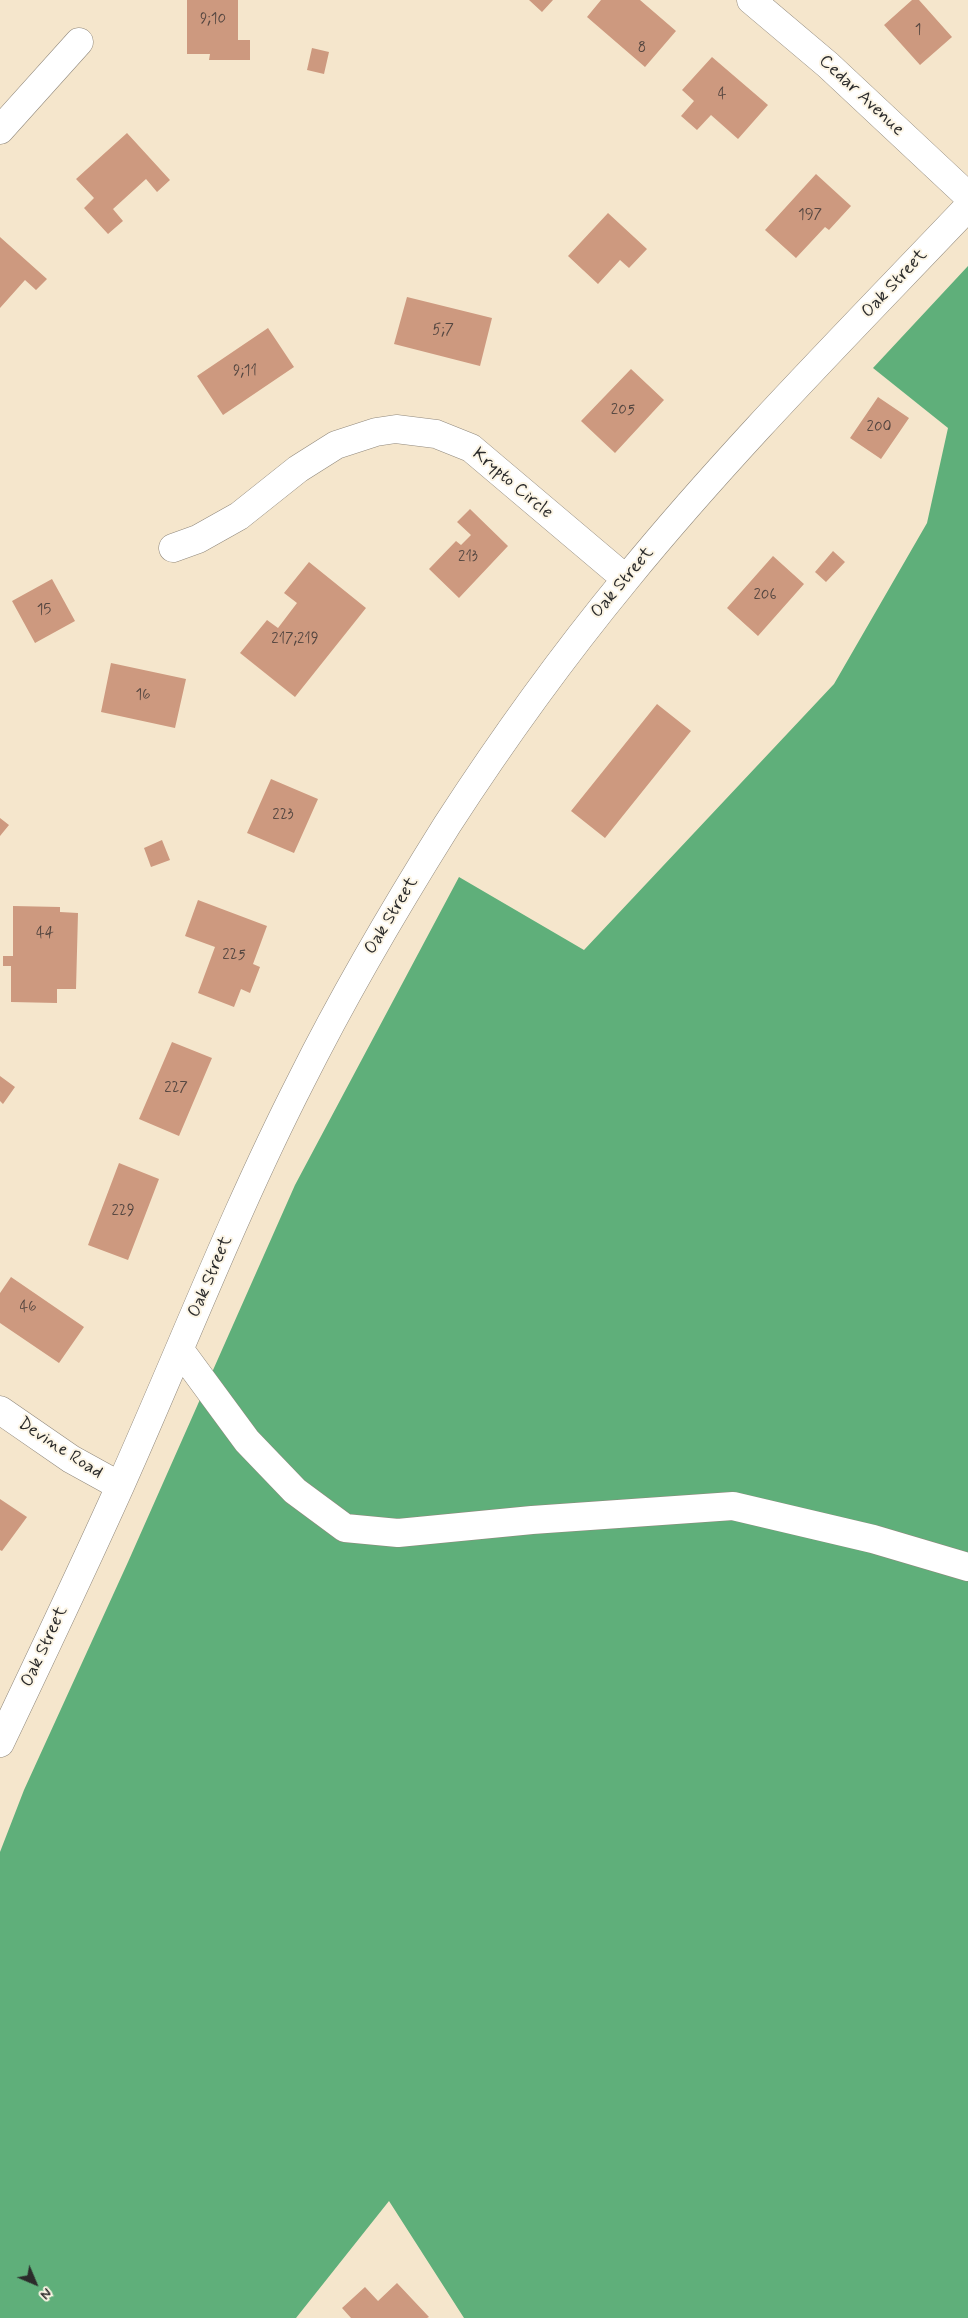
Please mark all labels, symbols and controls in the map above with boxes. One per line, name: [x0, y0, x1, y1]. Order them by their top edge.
house number: 9;10: [200, 11, 226, 29]
house number: 1: [915, 22, 921, 40]
house number: 8: [638, 40, 646, 58]
street label: Cedar Avenue: [814, 51, 908, 141]
house number: 4: [718, 86, 726, 104]
house number: 197: [798, 207, 822, 225]
street label: Oak Street: [858, 245, 932, 323]
house number: 5;7: [432, 322, 454, 340]
house number: 9;11: [233, 363, 257, 381]
house number: 205: [611, 402, 635, 420]
house number: 200: [867, 419, 891, 437]
street label: Krypto Circle: [467, 444, 557, 524]
street label: Oak Street: [587, 543, 659, 623]
house number: 213: [458, 549, 478, 567]
house number: 206: [754, 587, 776, 605]
house number: 15: [37, 602, 51, 620]
house number: 217;219: [271, 631, 319, 649]
house number: 16: [136, 687, 150, 705]
house number: 223: [272, 807, 294, 825]
street label: Oak Street: [360, 873, 424, 959]
house number: 44: [36, 925, 54, 943]
house number: 225: [222, 947, 246, 965]
house number: 227: [164, 1080, 188, 1098]
house number: 229: [111, 1203, 135, 1221]
street label: Oak Street: [184, 1233, 238, 1321]
house number: 46: [19, 1299, 37, 1317]
street label: Devine Road: [14, 1414, 106, 1484]
street label: Oak Street: [17, 1603, 73, 1691]
north arrow: [10, 2258, 60, 2308]
text: N: [36, 2284, 55, 2303]

